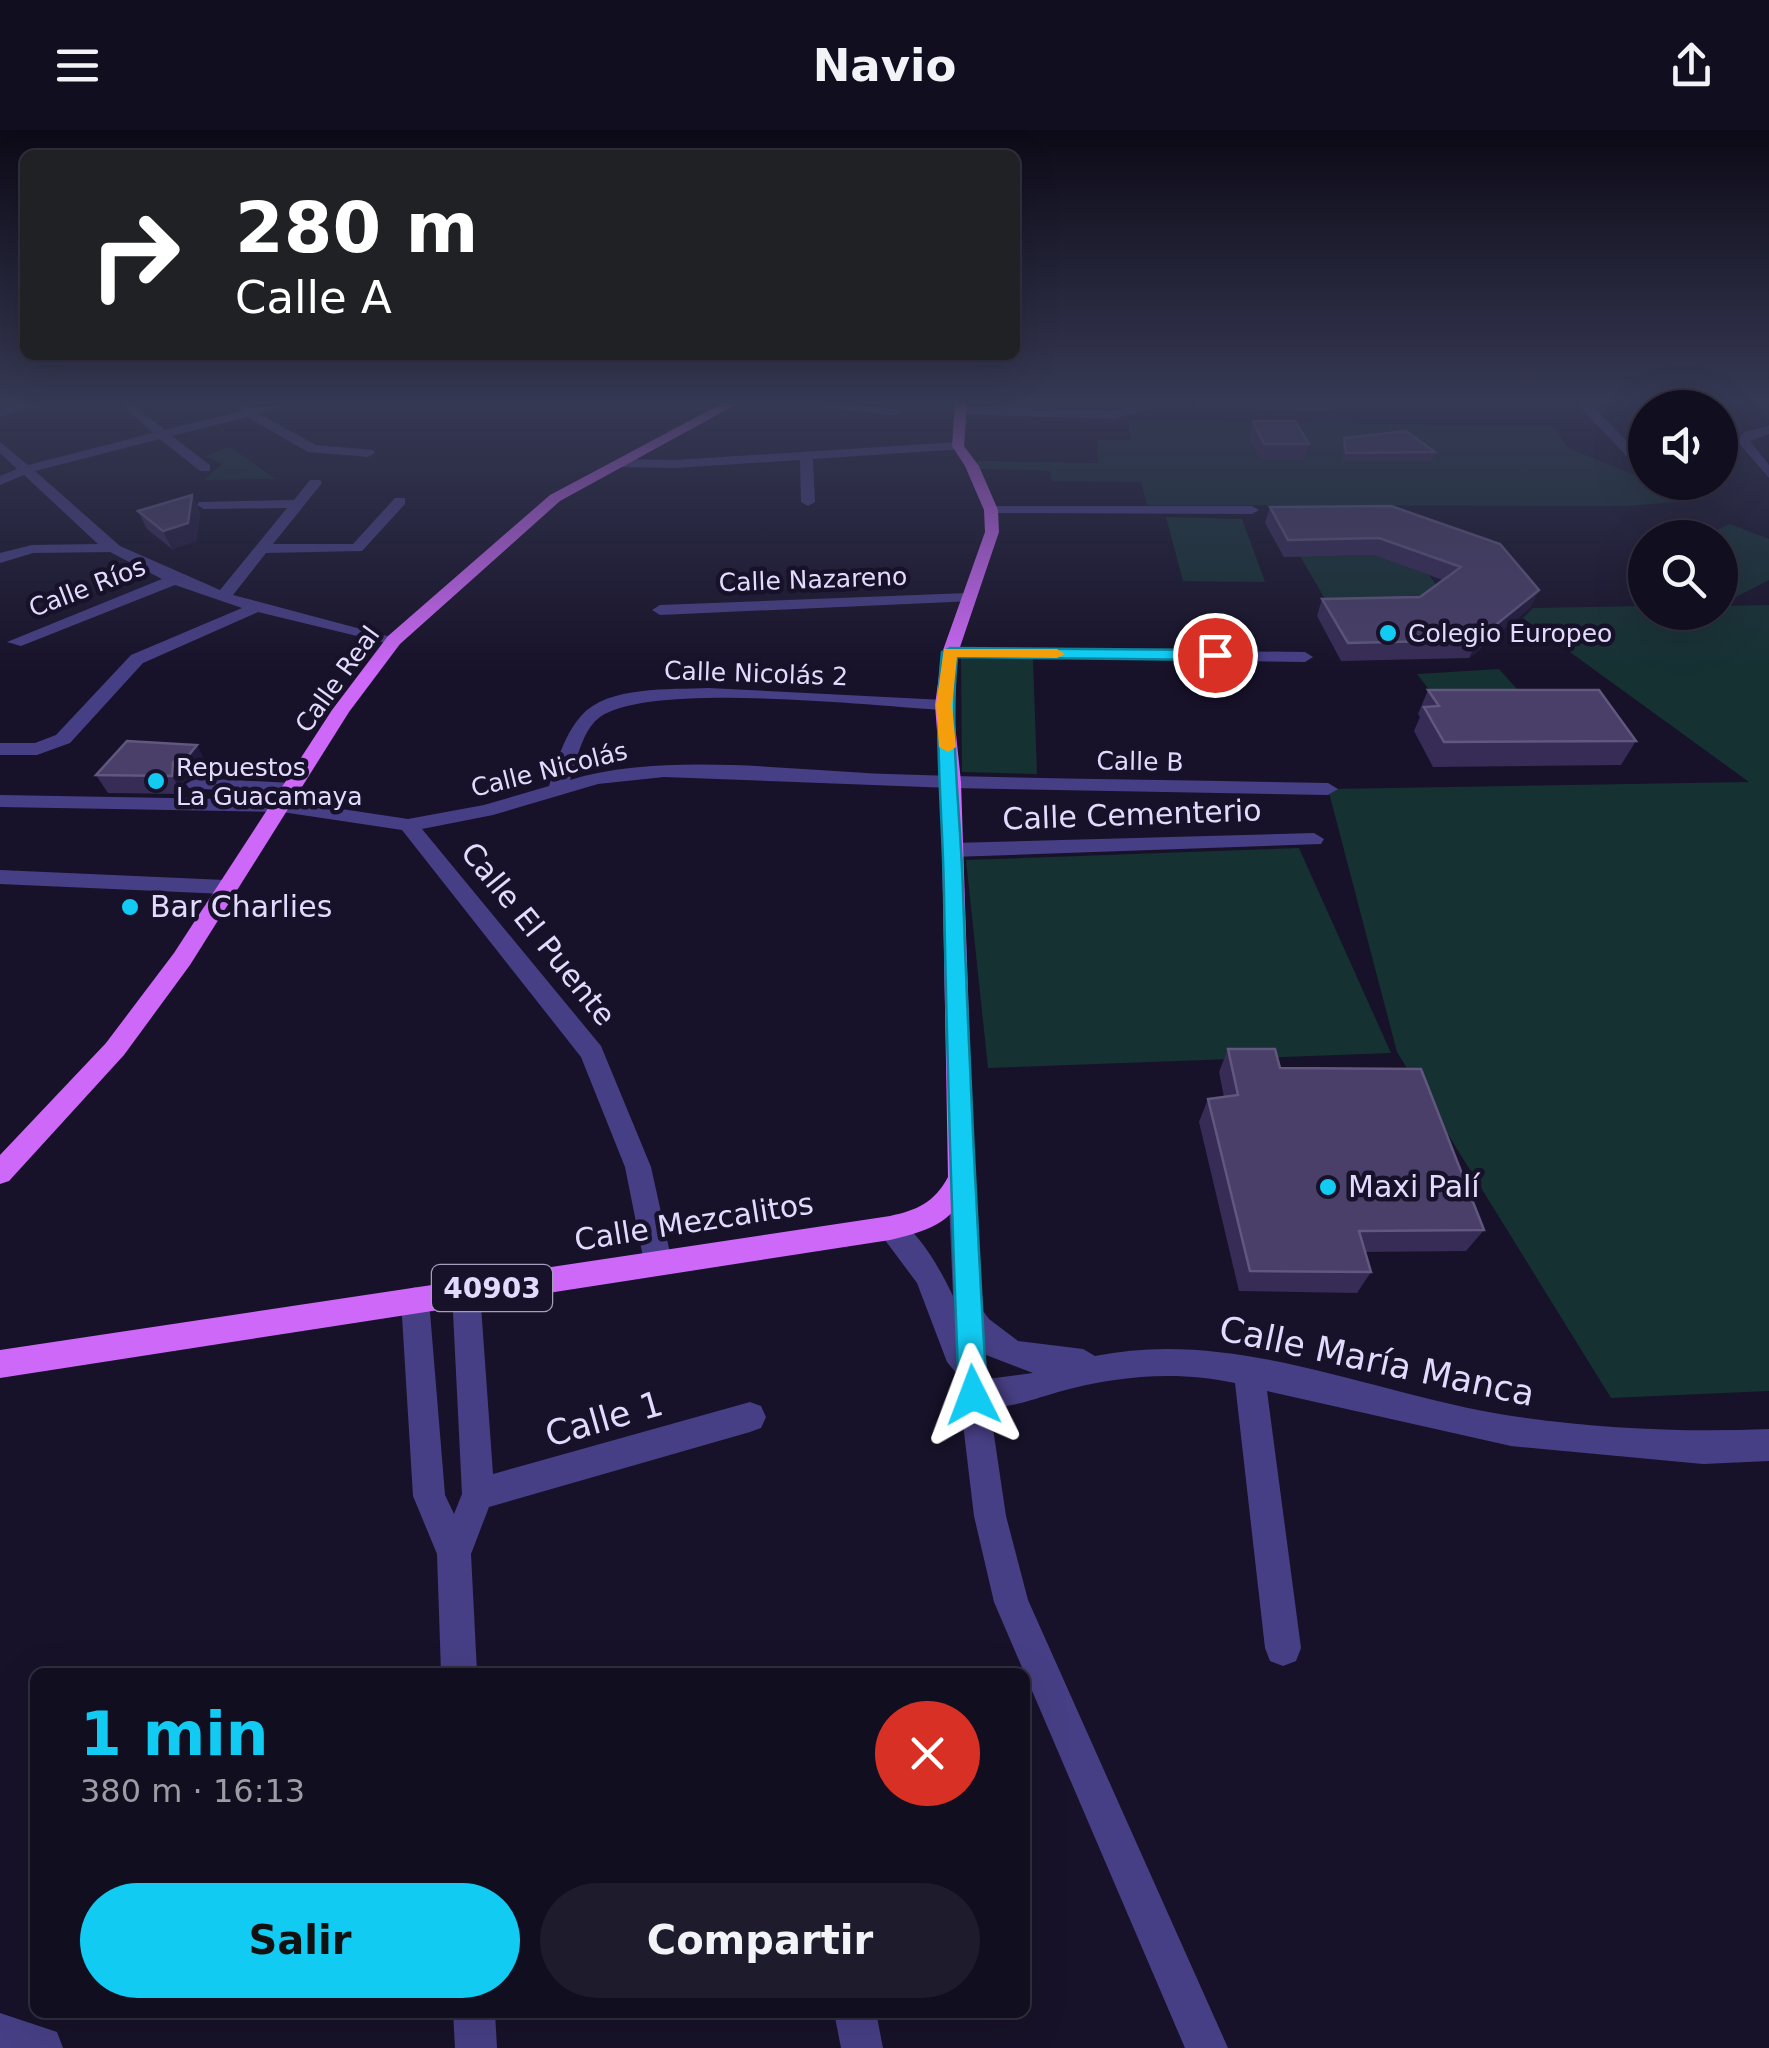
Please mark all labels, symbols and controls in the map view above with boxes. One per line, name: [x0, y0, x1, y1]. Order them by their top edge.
icon: menu: [50, 38, 105, 93]
icon: share: [1664, 38, 1719, 93]
text: Navio: [813, 39, 956, 92]
text: 280 m: [235, 187, 478, 269]
icon: right: [70, 190, 200, 320]
text: Calle A: [235, 271, 392, 324]
map controls: [1628, 390, 1738, 630]
button: sound: [1628, 390, 1738, 500]
button: search: [1628, 520, 1738, 630]
street label: Calle Ríos: [25, 552, 150, 623]
street label: Calle Nazareno: [718, 562, 908, 597]
pin: [1173, 613, 1258, 698]
place label: Colegio Europeo: [1408, 619, 1612, 648]
street label: Calle Real: [289, 621, 386, 738]
marker: Colegio Europeo: [1377, 622, 1399, 644]
icon: arrive: [1188, 628, 1243, 683]
street label: Calle Nicolás 2: [664, 656, 848, 691]
street label: Calle Nicolás: [468, 736, 630, 803]
street label: Calle B: [1096, 746, 1184, 777]
place label: Repuestos La Guacamaya: [176, 753, 363, 811]
marker: Repuestos La Guacamaya: [145, 770, 167, 792]
street label: Calle Cementerio: [1002, 792, 1262, 837]
street label: Calle El Puente: [454, 835, 623, 1032]
place label: Bar Charlies: [150, 889, 332, 924]
marker: Bar Charlies: [119, 896, 141, 918]
place label: Maxi Palí: [1348, 1169, 1481, 1204]
marker: Maxi Palí: [1317, 1176, 1339, 1198]
street label: Calle Mezcalitos: [572, 1185, 816, 1258]
road number: 40903: [432, 1265, 552, 1311]
street label: Calle María Manca: [1216, 1308, 1538, 1414]
position arrow: [921, 1343, 1025, 1447]
street label: Calle 1: [541, 1383, 667, 1455]
text: 1 min: [80, 1699, 268, 1769]
button: close: [875, 1701, 980, 1806]
text: 380 m · 16:13: [80, 1772, 305, 1810]
button: Salir: [80, 1883, 520, 1998]
button: Compartir: [540, 1883, 980, 1998]

